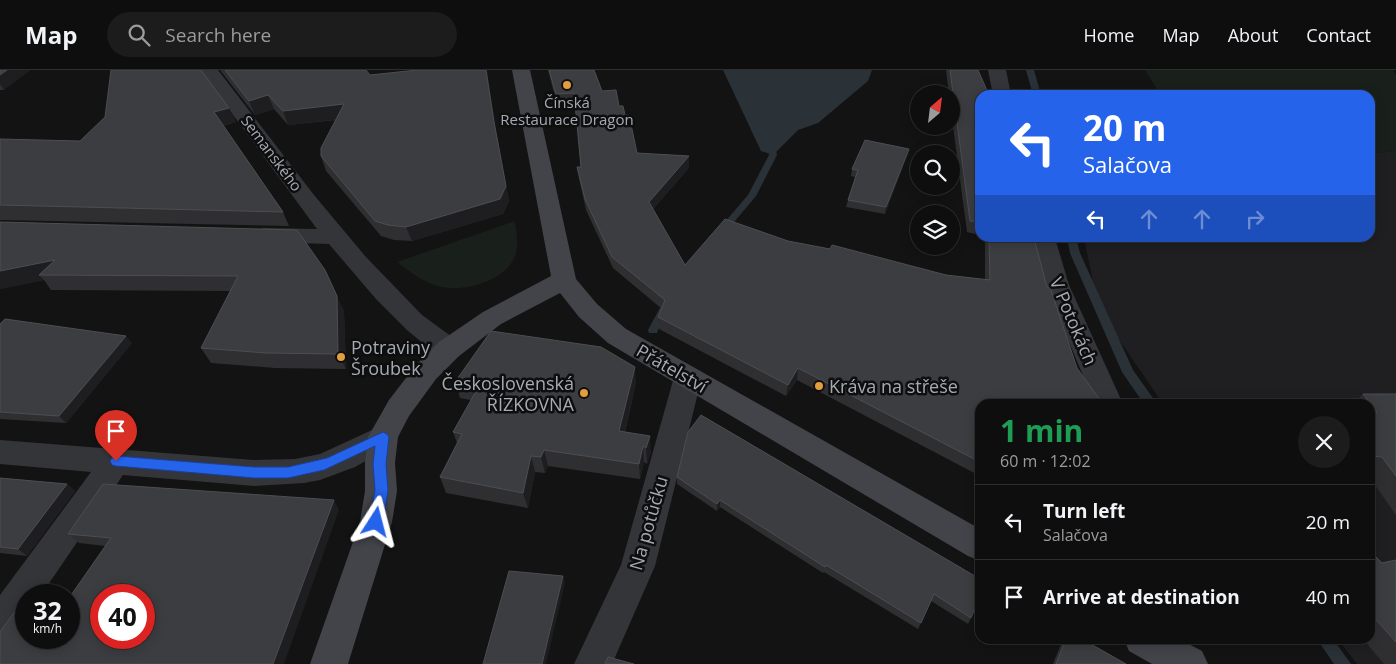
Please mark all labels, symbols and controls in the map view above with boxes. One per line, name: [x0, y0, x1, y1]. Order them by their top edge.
search box: [107, 12, 457, 57]
text: Map: [25, 18, 77, 51]
icon: search: [125, 21, 153, 49]
text: Search here: [165, 22, 271, 48]
text: Home: [1084, 23, 1134, 47]
text: Map: [1162, 23, 1200, 47]
text: About: [1228, 23, 1278, 47]
text: Contact: [1306, 23, 1371, 47]
marker: Čínská Restaurace Dragon: [561, 79, 573, 91]
north arrow: [910, 85, 960, 135]
map controls: [910, 85, 960, 255]
place label: Čínská Restaurace Dragon: [500, 92, 634, 129]
text: 20 m: [1083, 104, 1166, 151]
icon: left: [1000, 110, 1065, 175]
street label: Semanského: [237, 111, 307, 195]
button: search: [910, 145, 960, 195]
text: Salačova: [1083, 149, 1172, 179]
button: layers: [910, 205, 960, 255]
icon: left: [1082, 205, 1110, 233]
icon: ahead: [1135, 205, 1163, 233]
icon: ahead: [1188, 205, 1216, 233]
icon: right: [1241, 205, 1269, 233]
street label: V Potokách: [1045, 273, 1103, 369]
place label: Potraviny Šroubek: [351, 335, 431, 380]
street label: Přátelství: [632, 338, 712, 398]
marker: Potraviny Šroubek: [335, 351, 347, 363]
place label: Československá ŘÍZKOVNA: [442, 371, 575, 416]
place label: Kráva na střeše: [829, 374, 958, 398]
marker: Kráva na střeše: [813, 380, 825, 392]
marker: Československá ŘÍZKOVNA: [578, 387, 590, 399]
pin: [95, 410, 137, 461]
text: 1 min: [1000, 410, 1083, 451]
button: close: [1298, 416, 1350, 468]
icon: arrive: [102, 417, 130, 445]
text: 60 m · 12:02: [1000, 450, 1091, 472]
street label: Na potůčku: [623, 473, 673, 573]
position arrow: [349, 495, 401, 547]
text: Turn left: [1043, 498, 1125, 524]
icon: left: [1000, 508, 1028, 536]
text: 20 m: [1306, 509, 1350, 535]
text: Salačova: [1043, 524, 1108, 546]
icon: arrive: [1000, 583, 1028, 611]
speed limit sign: 40: [90, 584, 155, 649]
text: Arrive at destination: [1043, 584, 1240, 610]
text: 40 m: [1306, 584, 1350, 610]
text: 32: [33, 593, 62, 627]
text: km/h: [33, 620, 62, 637]

